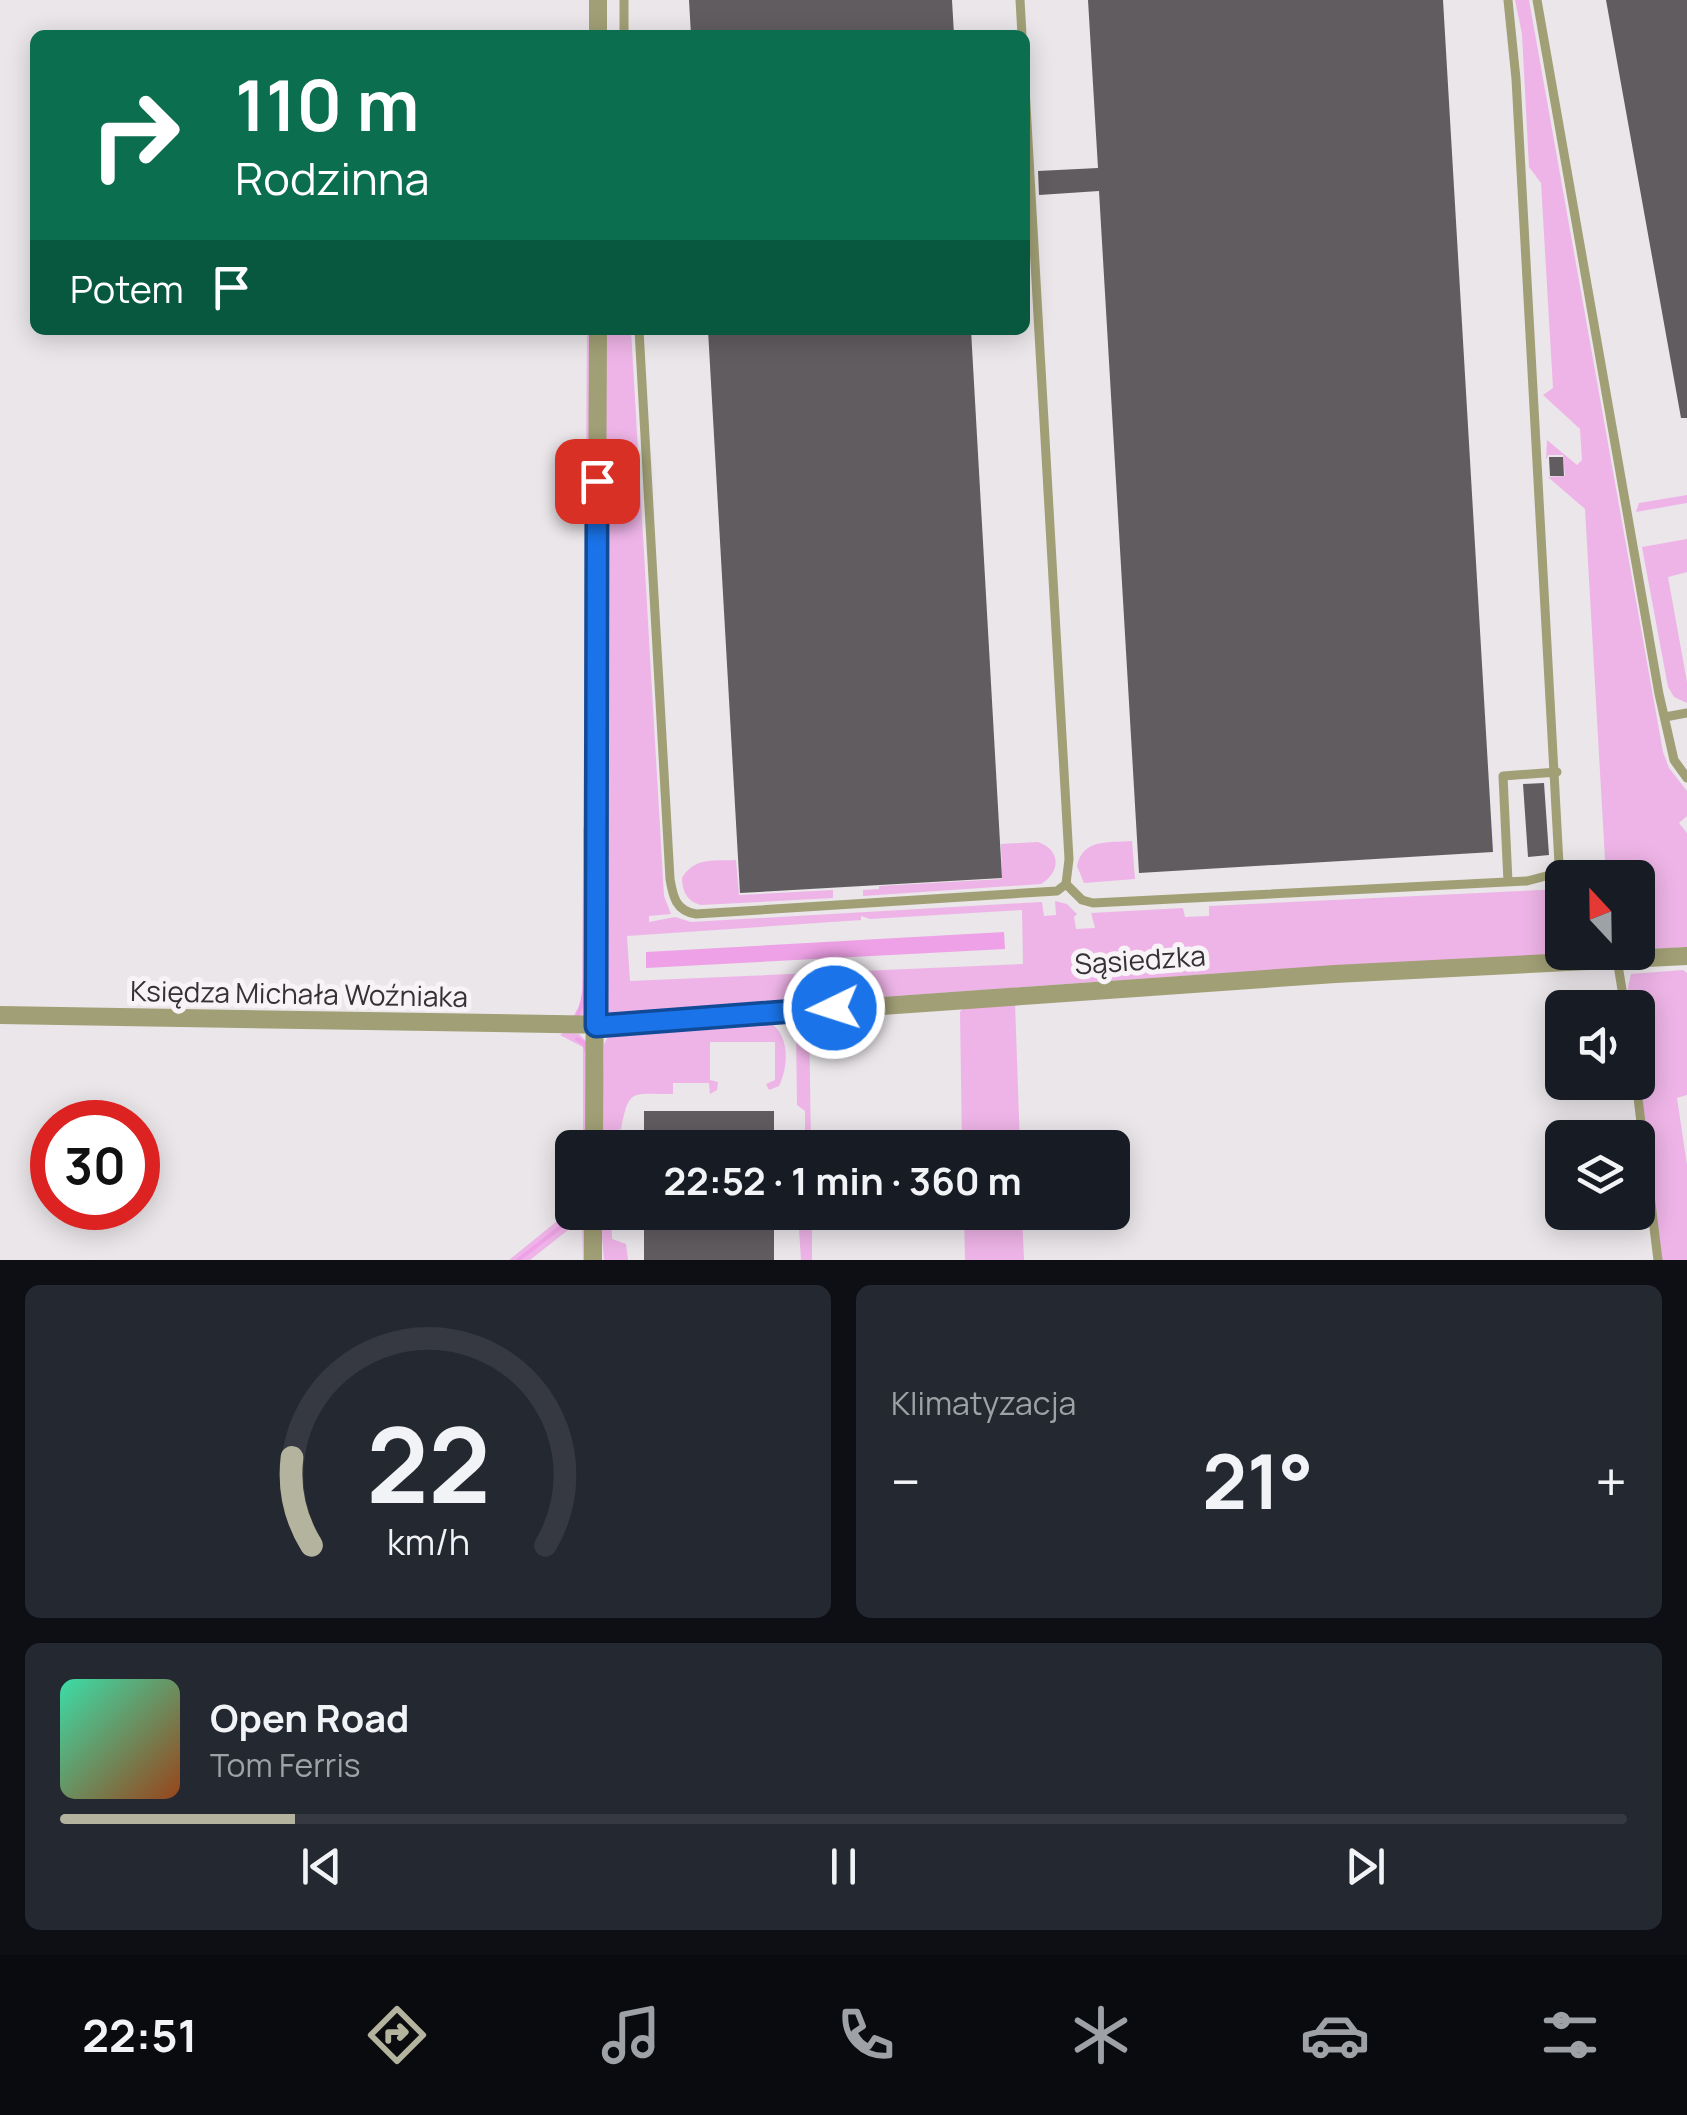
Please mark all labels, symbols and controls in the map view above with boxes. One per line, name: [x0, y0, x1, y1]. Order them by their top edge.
text: 110 m: [235, 56, 419, 152]
icon: right: [70, 70, 200, 200]
text: Rodzinna: [235, 147, 429, 209]
icon: arrive: [204, 260, 259, 315]
text: Potem: [70, 262, 184, 314]
pin: [555, 439, 640, 524]
icon: arrive: [570, 454, 625, 509]
north arrow: [1545, 860, 1655, 970]
map controls: [1545, 860, 1655, 1230]
street label: Sąsiedzka: [1073, 935, 1207, 983]
position arrow: [782, 956, 886, 1060]
street label: Księdza Michała Woźniaka: [130, 971, 468, 1015]
button: sound: [1545, 990, 1655, 1100]
speed limit sign: 30: [30, 1100, 160, 1230]
button: layers: [1545, 1120, 1655, 1230]
text: 22:52 · 1 min · 360 m: [663, 1154, 1022, 1206]
text: Klimatyzacja: [891, 1381, 1076, 1425]
text: 22: [366, 1392, 490, 1534]
text: 21°: [1202, 1429, 1314, 1532]
text: −: [891, 1443, 921, 1519]
text: +: [1595, 1443, 1627, 1519]
text: km/h: [386, 1517, 470, 1566]
text: Open Road: [210, 1691, 409, 1743]
text: Tom Ferris: [210, 1743, 361, 1787]
icon: previous: [294, 1839, 349, 1894]
icon: pause: [816, 1839, 871, 1894]
icon: next: [1338, 1839, 1393, 1894]
icon: directions: [362, 2000, 432, 2070]
icon: music: [596, 2000, 666, 2070]
icon: phone: [831, 2000, 901, 2070]
icon: climate: [1066, 2000, 1136, 2070]
icon: car: [1300, 2000, 1370, 2070]
icon: filters: [1535, 2000, 1605, 2070]
text: 22:51: [82, 2004, 197, 2066]

